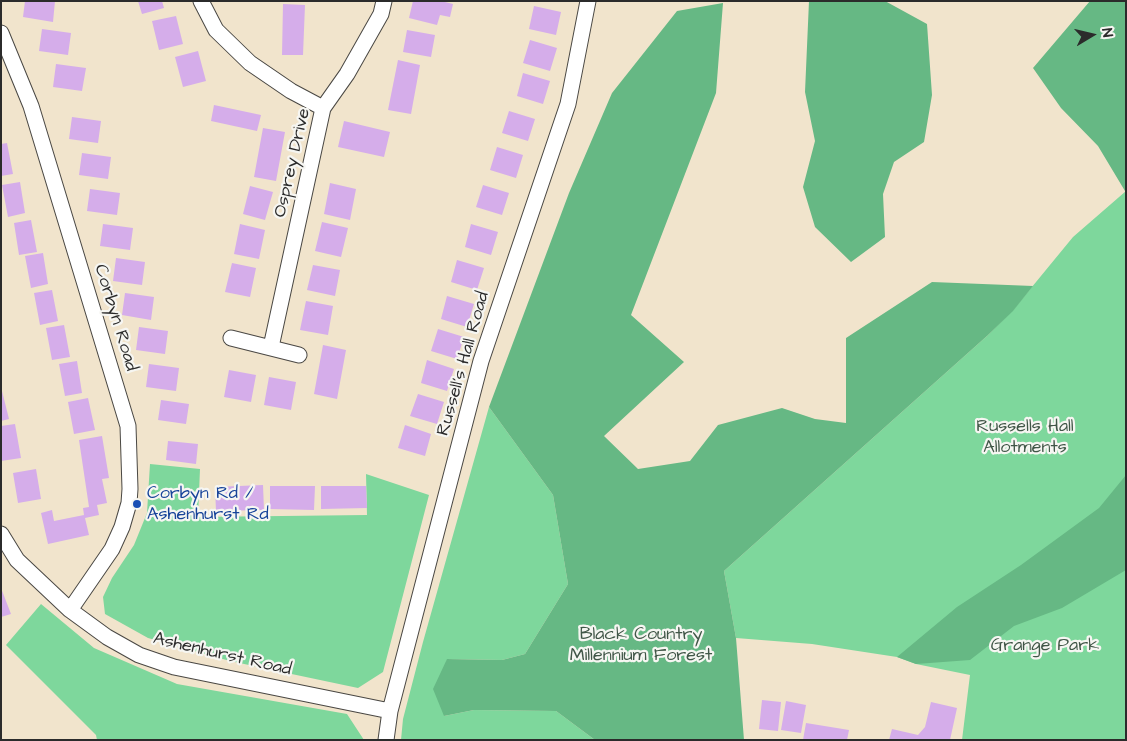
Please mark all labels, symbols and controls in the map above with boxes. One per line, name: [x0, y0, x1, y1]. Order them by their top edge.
north arrow: [1067, 10, 1117, 60]
text: N: [1096, 27, 1117, 39]
street label: Osprey Drive: [270, 106, 316, 220]
street label: Corbyn Road: [89, 262, 141, 374]
street label: Russell's Hall Road: [433, 289, 495, 439]
park label: Russells Hall Allotments: [976, 416, 1074, 458]
place label: Corbyn Rd / Ashenhurst Rd: [147, 483, 269, 526]
marker: Corbyn Rd / Ashenhurst Rd: [131, 498, 143, 510]
park label: Black Country Millennium Forest: [570, 624, 712, 666]
street label: Ashenhurst Road: [151, 629, 293, 681]
park label: Grange Park: [991, 635, 1099, 657]

